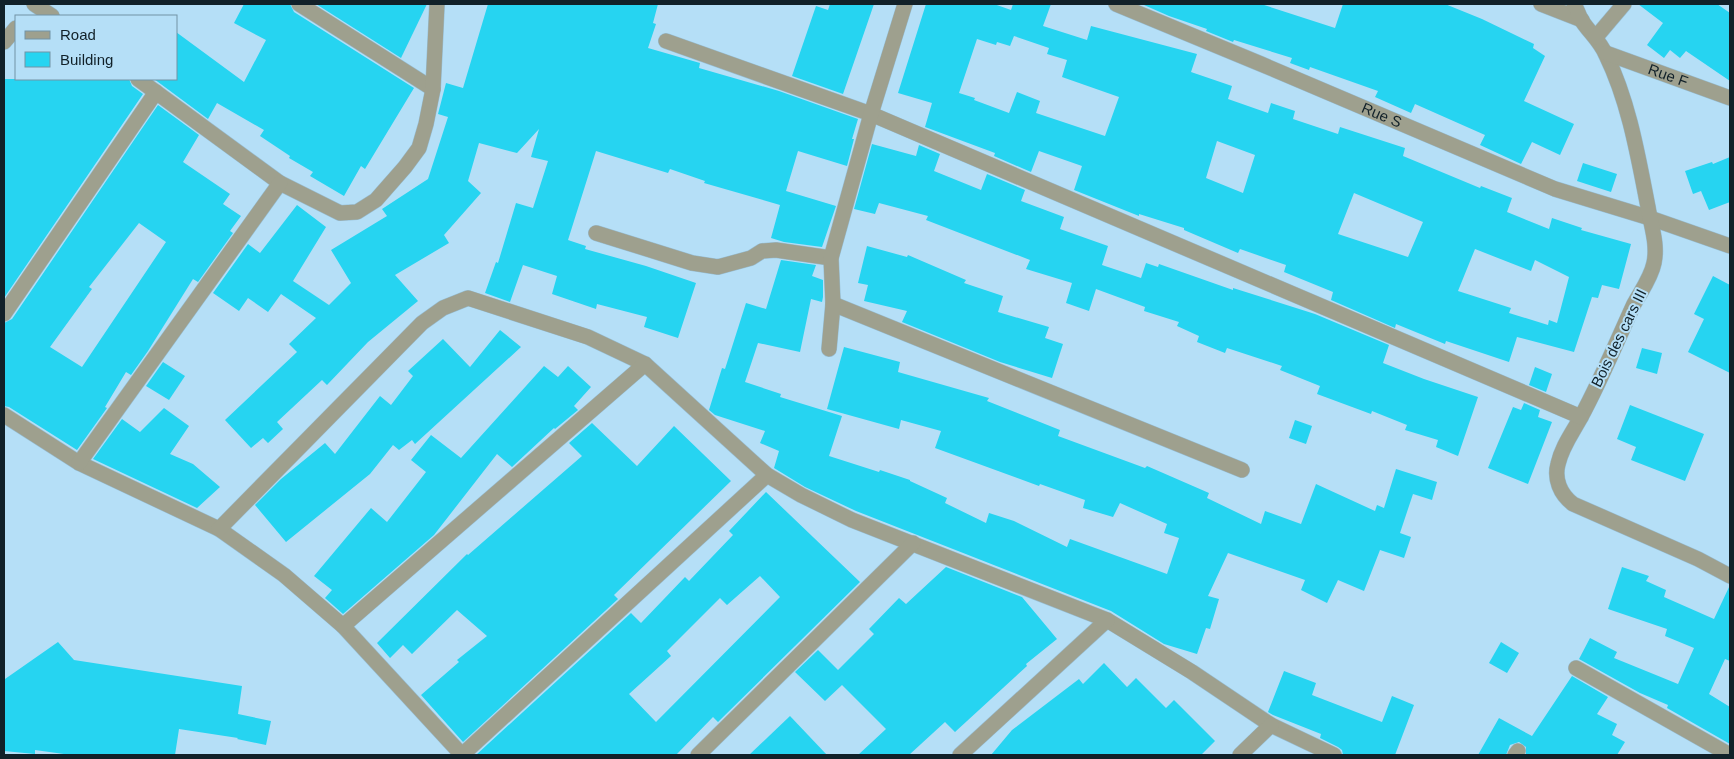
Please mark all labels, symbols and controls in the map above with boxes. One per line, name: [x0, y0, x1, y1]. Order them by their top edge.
legend: [15, 15, 178, 80]
text: Road: [60, 26, 96, 43]
text: Building: [60, 51, 113, 68]
street label: Rue F: [1646, 60, 1690, 90]
street label: Rue S: [1359, 99, 1404, 131]
street label: Bois des cars III: [1588, 286, 1650, 389]

